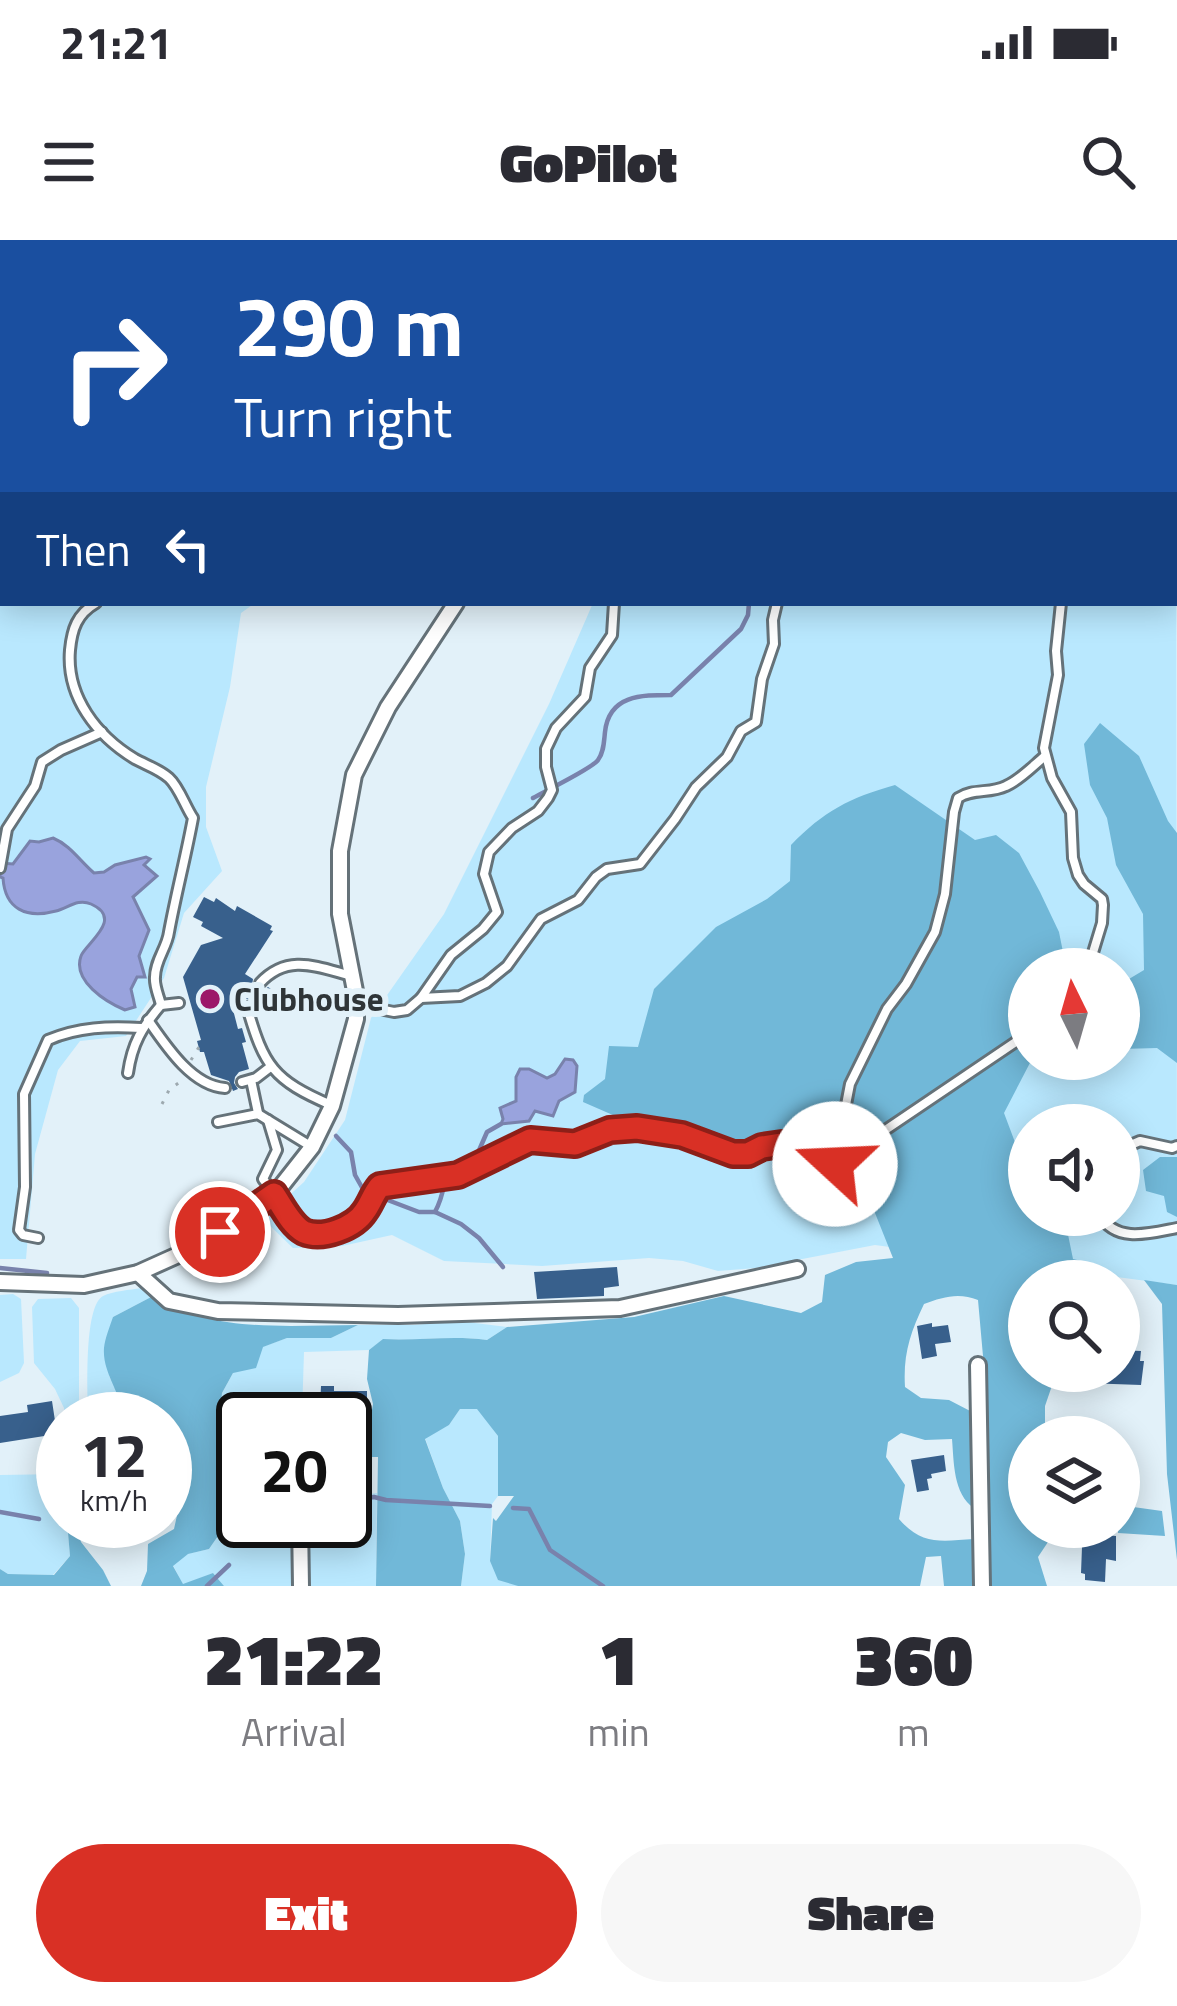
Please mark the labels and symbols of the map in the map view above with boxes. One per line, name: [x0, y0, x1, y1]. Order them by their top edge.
north arrow: [1008, 948, 1140, 1080]
place label: Clubhouse: [234, 974, 384, 1024]
marker: Clubhouse: [197, 986, 223, 1012]
position arrow: [772, 1101, 898, 1227]
pin: [169, 1181, 271, 1283]
speed limit sign: 20: [216, 1392, 372, 1548]

